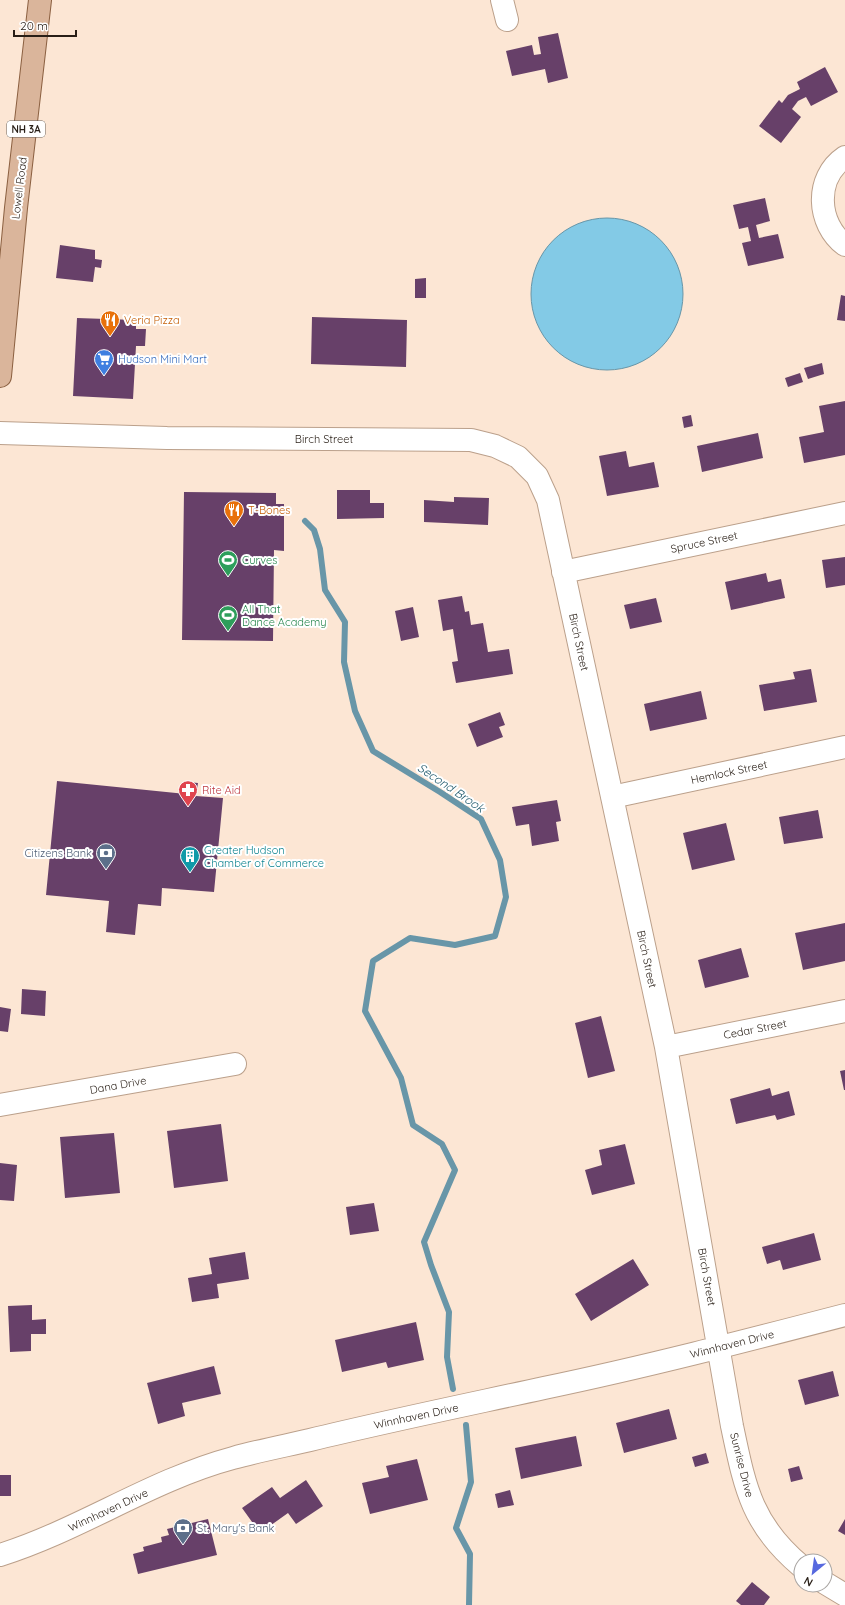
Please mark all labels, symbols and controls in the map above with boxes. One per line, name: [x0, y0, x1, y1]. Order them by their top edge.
scale bar: [14, 12, 76, 38]
text: 20 m: [20, 18, 48, 33]
road number: NH 3A: [7, 121, 45, 137]
street label: Lowell Road: [8, 156, 30, 220]
restaurant icon: Veria Pizza: [99, 309, 121, 337]
place label: Veria Pizza: [124, 313, 180, 327]
supermarket icon: Hudson Mini Mart: [93, 348, 115, 376]
place label: Hudson Mini Mart: [118, 352, 207, 366]
street label: Birch Street: [295, 432, 354, 446]
restaurant icon: T-Bones: [223, 499, 245, 527]
place label: T-Bones: [248, 503, 290, 517]
street label: Spruce Street: [669, 528, 739, 556]
sports icon: Curves: [217, 549, 239, 577]
place label: Curves: [242, 553, 277, 567]
place label: All That Dance Academy: [242, 602, 326, 629]
sports icon: All That Dance Academy: [217, 604, 239, 632]
street label: Birch Street: [566, 612, 592, 672]
street label: Hemlock Street: [689, 757, 769, 787]
water label: Second Brook: [415, 760, 489, 816]
pharmacy icon: Rite Aid: [177, 779, 199, 807]
place label: Rite Aid: [202, 783, 241, 797]
bank icon: Citizens Bank: [95, 842, 117, 870]
place label: Greater Hudson Chamber of Commerce: [204, 843, 324, 870]
building icon: Greater Hudson Chamber of Commerce: [179, 845, 201, 873]
place label: Citizens Bank: [24, 846, 92, 860]
street label: Birch Street: [634, 929, 660, 989]
street label: Cedar Street: [722, 1016, 788, 1042]
street label: Dana Drive: [89, 1073, 147, 1097]
street label: Birch Street: [695, 1247, 719, 1307]
street label: Winnhaven Drive: [688, 1327, 776, 1361]
street label: Winnhaven Drive: [372, 1400, 460, 1432]
street label: Sunrise Drive: [727, 1431, 757, 1499]
street label: Winnhaven Drive: [66, 1485, 150, 1535]
bank icon: St. Mary's Bank: [172, 1517, 194, 1545]
place label: St. Mary's Bank: [197, 1521, 275, 1535]
north arrow: [793, 1553, 833, 1593]
text: N: [801, 1574, 815, 1590]

